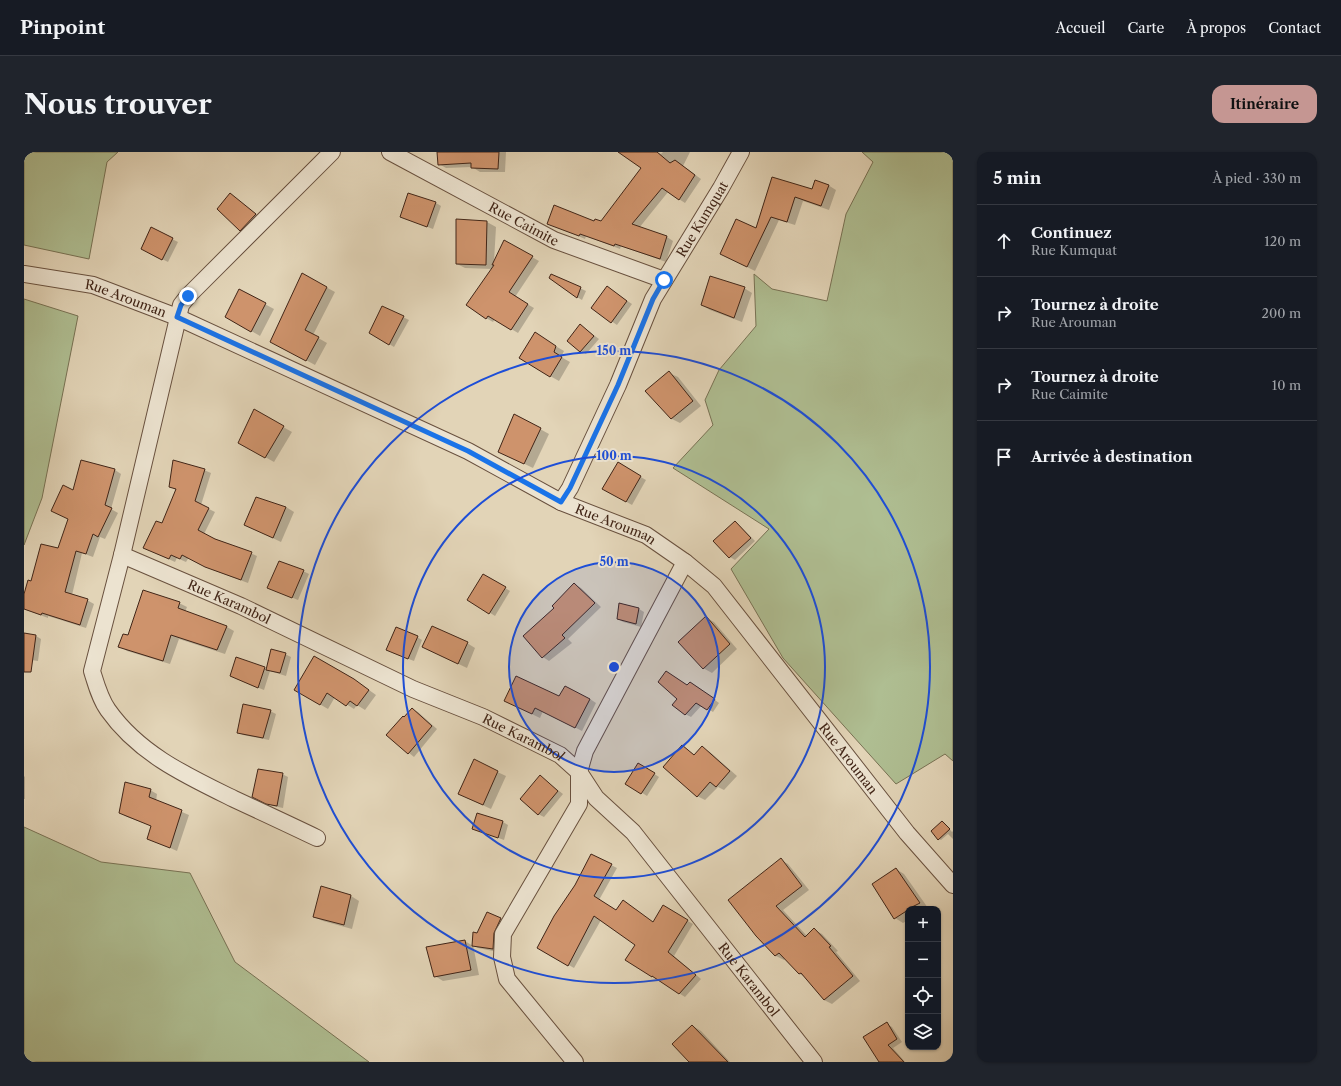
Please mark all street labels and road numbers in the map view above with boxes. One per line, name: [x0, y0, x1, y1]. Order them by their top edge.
street label: Rue Kumquat: [673, 178, 731, 260]
street label: Rue Caimite: [486, 199, 561, 249]
street label: Rue Arouman: [84, 276, 169, 320]
street label: Rue Arouman: [573, 500, 659, 548]
street label: Rue Karambol: [185, 576, 274, 627]
street label: Rue Karambol: [480, 710, 568, 764]
street label: Rue Arouman: [816, 719, 881, 797]
street label: Rue Karambol: [715, 939, 783, 1019]

